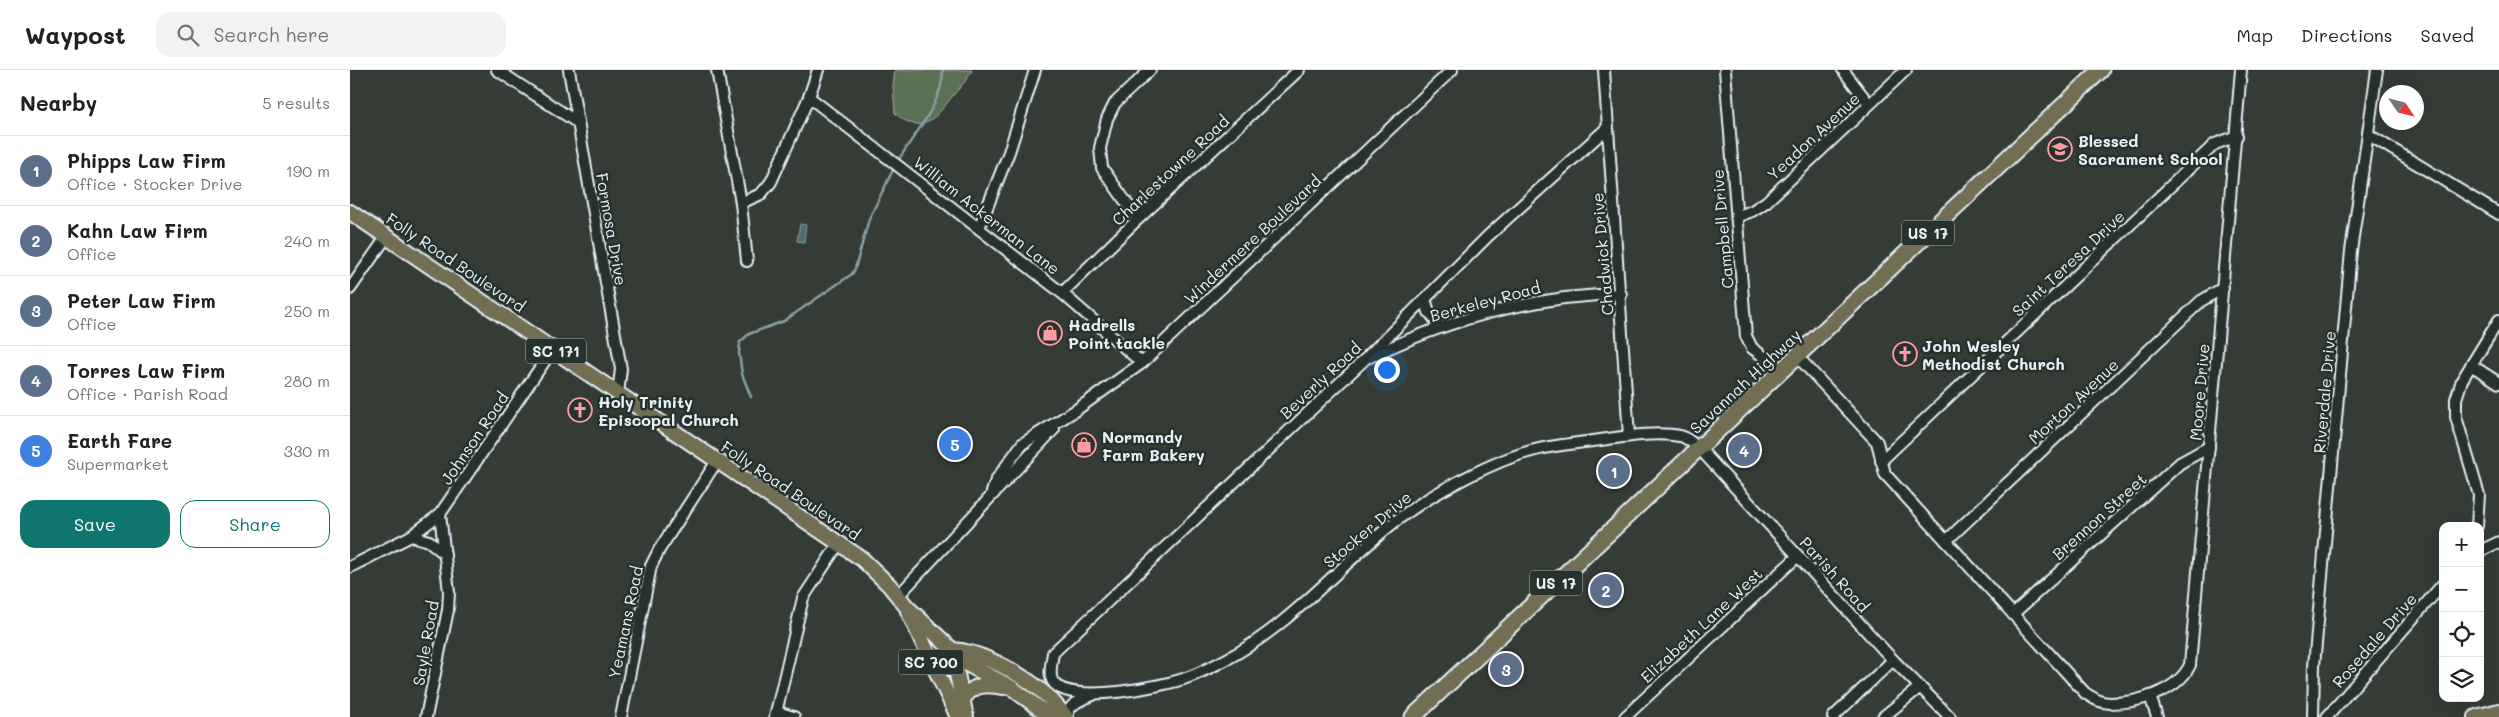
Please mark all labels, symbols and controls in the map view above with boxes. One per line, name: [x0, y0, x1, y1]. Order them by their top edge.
search box: [156, 12, 506, 57]
text: Waypost: [25, 19, 126, 50]
icon: search: [174, 21, 202, 49]
text: Search here: [214, 22, 329, 47]
text: Map: [2236, 23, 2273, 47]
text: Directions: [2301, 23, 2393, 47]
text: Saved: [2421, 23, 2474, 47]
north arrow: [2379, 85, 2424, 130]
street label: Yeadon Avenue: [1762, 88, 1864, 184]
text: Nearby: [20, 89, 97, 116]
text: 5 results: [262, 92, 330, 113]
street label: Charlestowne Road: [1107, 110, 1233, 230]
place label: Blessed Sacrament School: [2078, 130, 2222, 169]
school or university icon: Blessed Sacrament School: [2047, 136, 2073, 162]
text: Phipps Law Firm: [67, 148, 226, 173]
street label: William Ackerman Lane: [909, 151, 1065, 279]
text: 1: [32, 160, 40, 181]
text: 190 m: [286, 160, 330, 181]
street label: Campbell Drive: [1706, 169, 1738, 289]
street label: Windermere Boulevard: [1179, 170, 1325, 308]
street label: Formosa Drive: [592, 171, 632, 287]
text: Office · Stocker Drive: [67, 173, 242, 194]
street label: Chadwick Drive: [1586, 192, 1618, 316]
street label: Saint Teresa Drive: [2007, 205, 2129, 321]
street label: Folly Road Boulevard: [382, 208, 530, 316]
text: Kahn Law Firm: [67, 218, 208, 243]
road number: US 17: [1902, 220, 1954, 246]
text: 2: [32, 230, 40, 251]
text: 240 m: [284, 230, 330, 251]
text: Office: [67, 243, 116, 264]
street label: Berkeley Road: [1427, 276, 1543, 326]
text: Peter Law Firm: [67, 288, 216, 313]
text: 3: [31, 300, 41, 321]
text: 250 m: [284, 300, 330, 321]
text: Office: [67, 313, 116, 334]
place label: Hadrells Point tackle: [1068, 314, 1165, 353]
shop icon: Hadrells Point tackle: [1037, 320, 1063, 346]
street label: Savannah Highway: [1685, 324, 1805, 438]
street label: Riverdale Drive: [2308, 330, 2340, 454]
place label: John Wesley Methodist Church: [1922, 335, 2065, 374]
street label: Beverly Road: [1275, 337, 1365, 423]
road number: SC 171: [526, 338, 586, 364]
church icon: John Wesley Methodist Church: [1892, 341, 1918, 367]
street label: Moore Drive: [2184, 343, 2214, 441]
street label: Morton Avenue: [2023, 354, 2123, 448]
your location: [1374, 357, 1400, 383]
text: Torres Law Firm: [67, 358, 225, 383]
text: 4: [31, 370, 41, 391]
text: 280 m: [284, 370, 330, 391]
text: Office · Parish Road: [67, 383, 228, 404]
street label: Johnson Road: [435, 388, 513, 488]
place label: Holy Trinity Episcopal Church: [598, 391, 739, 430]
church icon: Holy Trinity Episcopal Church: [567, 397, 593, 423]
pin: 5: [939, 425, 971, 463]
place label: Normandy Farm Bakery: [1102, 426, 1205, 465]
text: Earth Fare: [67, 428, 172, 453]
pin: 4: [1728, 431, 1760, 469]
shop icon: Normandy Farm Bakery: [1071, 432, 1097, 458]
street label: Folly Road Boulevard: [717, 436, 865, 544]
text: 5: [31, 440, 41, 461]
text: 330 m: [284, 440, 330, 461]
pin: 1: [1598, 452, 1630, 490]
text: Supermarket: [67, 453, 169, 474]
street label: Brennon Street: [2047, 468, 2151, 564]
street label: Stocker Drive: [1319, 486, 1415, 572]
button: Save: [20, 500, 170, 548]
button: Share: [180, 500, 330, 548]
map controls: [2439, 522, 2484, 702]
button: +: [2439, 522, 2484, 567]
street label: Parish Road: [1796, 532, 1874, 616]
street label: Elizabeth Lane West: [1636, 563, 1766, 687]
street label: Yeamans Road: [603, 564, 647, 680]
button: −: [2439, 567, 2484, 612]
road number: US 17: [1530, 570, 1582, 596]
pin: 2: [1590, 571, 1622, 609]
street label: Rosedale Drive: [2327, 588, 2421, 692]
street label: Sayle Road: [407, 599, 443, 687]
button: locate: [2439, 612, 2484, 657]
road number: SC 700: [898, 650, 964, 674]
pin: 3: [1490, 650, 1522, 688]
button: layers: [2439, 657, 2484, 702]

